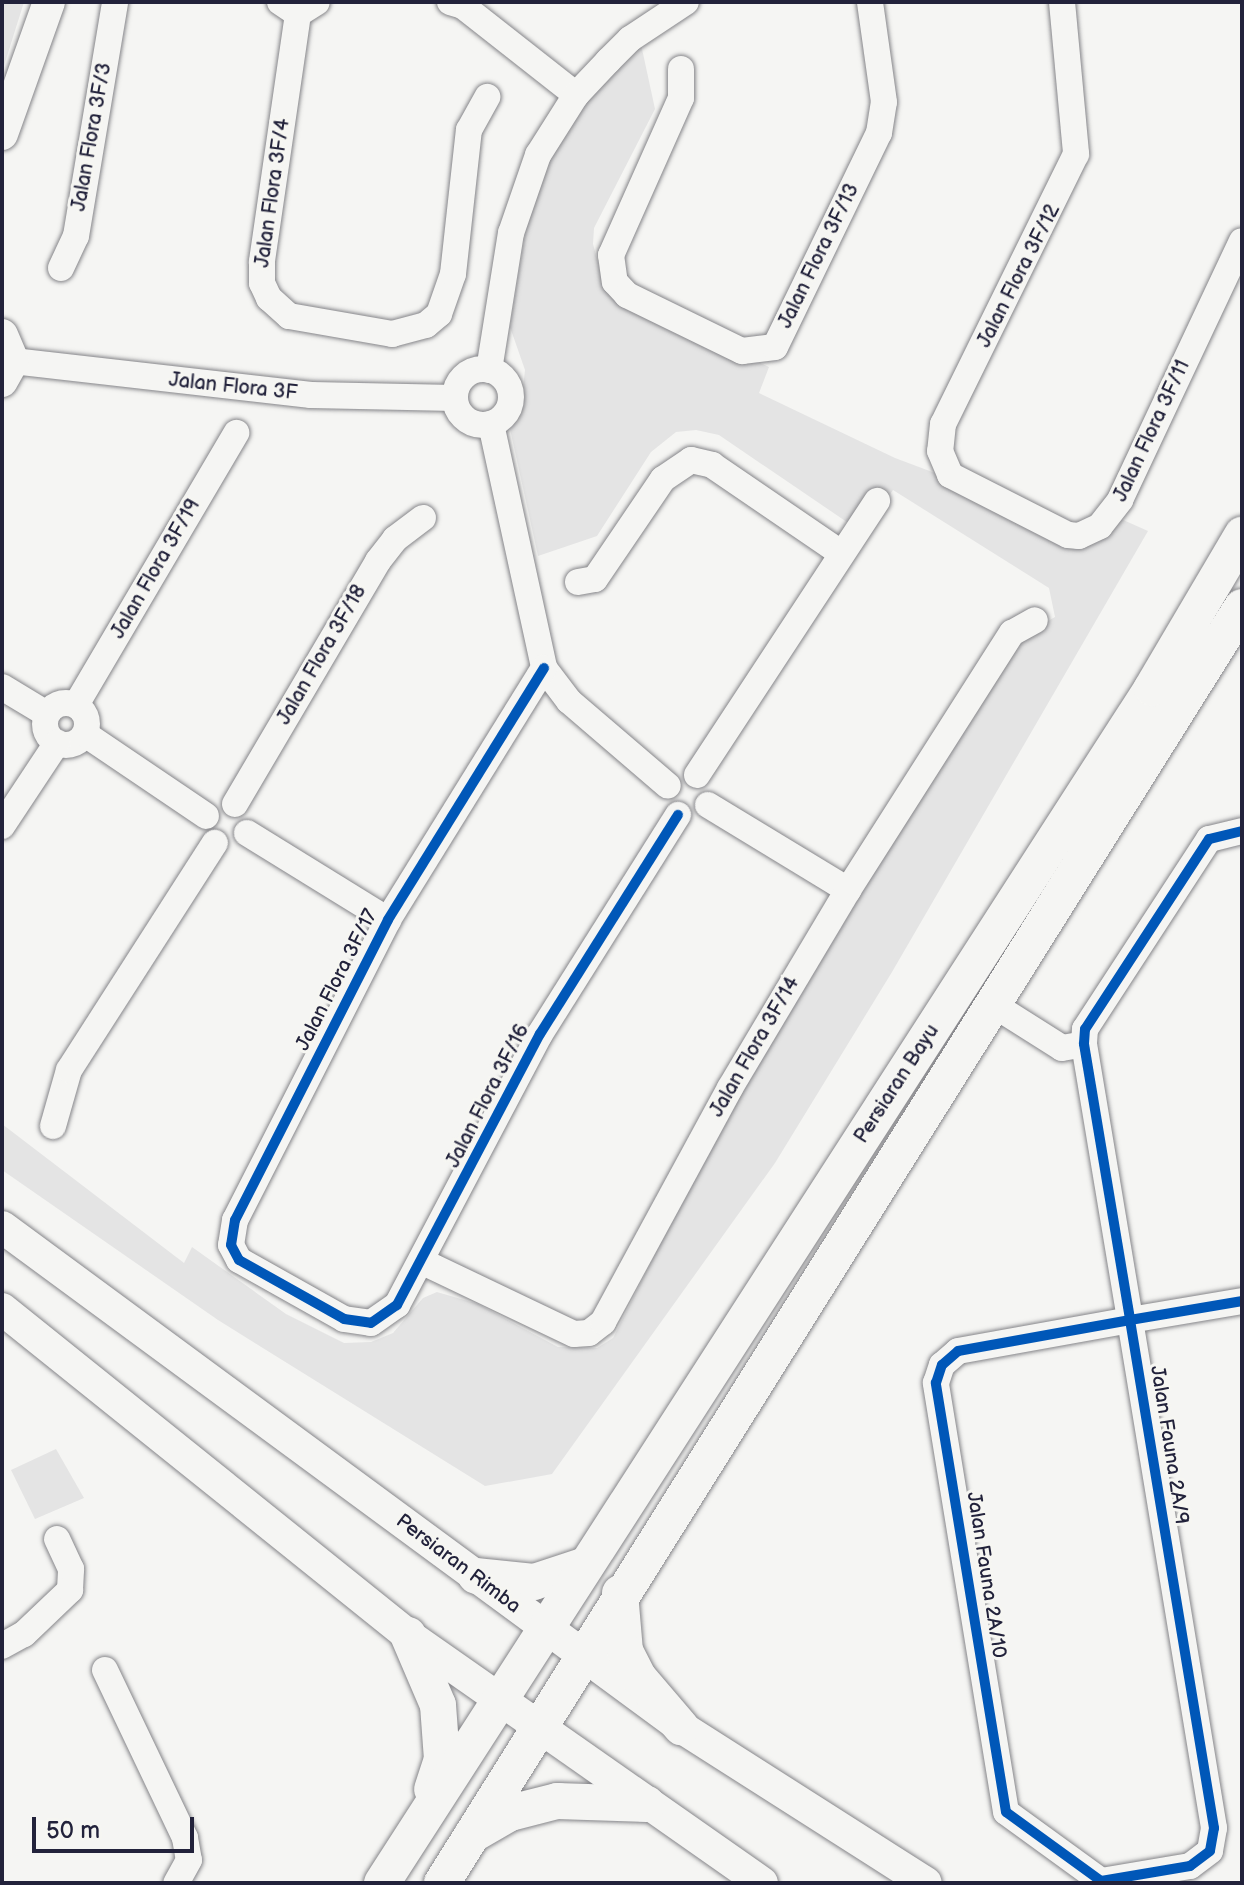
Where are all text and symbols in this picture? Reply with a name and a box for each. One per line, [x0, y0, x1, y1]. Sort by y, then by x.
street label: Jalan Flora 3F/3 [67, 61, 117, 213]
street label: Jalan Flora 3F/4 [251, 117, 295, 269]
street label: Jalan Flora 3F/13 [774, 180, 864, 332]
street label: Jalan Flora 3F/12 [973, 200, 1065, 352]
street label: Jalan Flora 3F/11 [1109, 356, 1195, 506]
street label: Jalan Flora 3F [168, 368, 298, 406]
street label: Jalan Flora 3F/19 [106, 495, 206, 643]
street label: Jalan Flora 3F/18 [272, 581, 372, 729]
street label: Jalan Flora 3F/17 [291, 905, 383, 1055]
street label: Jalan Flora 3F/14 [705, 973, 805, 1121]
street label: Jalan Flora 3F/16 [441, 1020, 535, 1172]
street label: Persiaran Bayu [850, 1020, 944, 1148]
street label: Jalan Fauna 2A/9 [1145, 1364, 1193, 1526]
street label: Jalan Fauna 2A/10 [961, 1490, 1011, 1660]
street label: Persiaran Rimba [391, 1509, 525, 1619]
scale bar [36, 1801, 198, 1851]
text: 50 m [46, 1816, 100, 1845]

